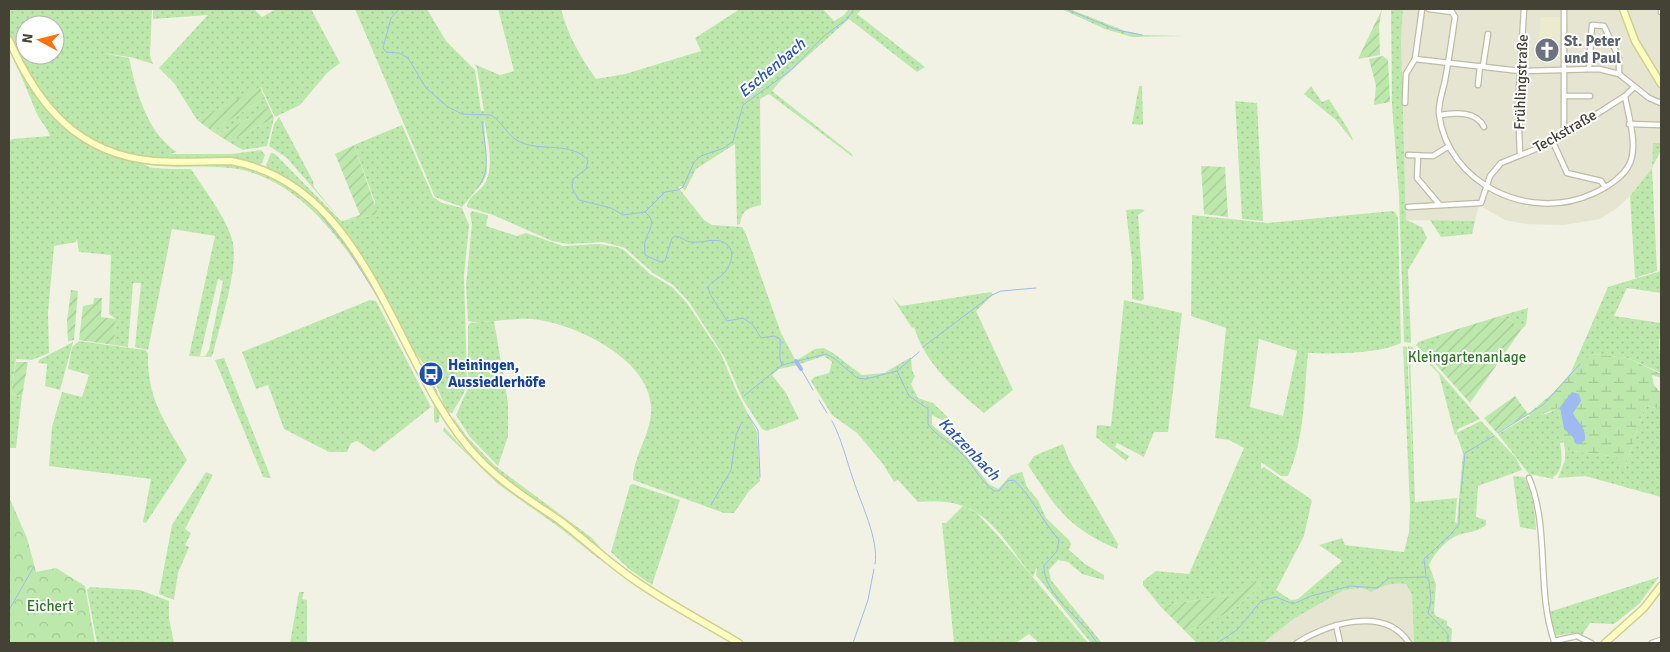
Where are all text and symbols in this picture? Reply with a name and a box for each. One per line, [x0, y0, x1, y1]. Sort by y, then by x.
north arrow [15, 15, 65, 65]
place label: St. Peter und Paul [1564, 32, 1621, 67]
text: N [19, 33, 37, 44]
water label: Eschenbach [734, 33, 811, 102]
street label: Frühlingstraße [1510, 34, 1532, 130]
church icon: St. Peter und Paul [1534, 37, 1560, 63]
street label: Teckstraße [1530, 106, 1600, 156]
park label: Kleingartenanlage [1408, 348, 1526, 366]
place label: Heiningen, Aussiedlerhöfe [448, 356, 546, 391]
bus stop icon: Heiningen, Aussiedlerhöfe [418, 361, 444, 387]
water label: Katzenbach [934, 413, 1005, 486]
park label: Eichert [27, 597, 73, 615]

